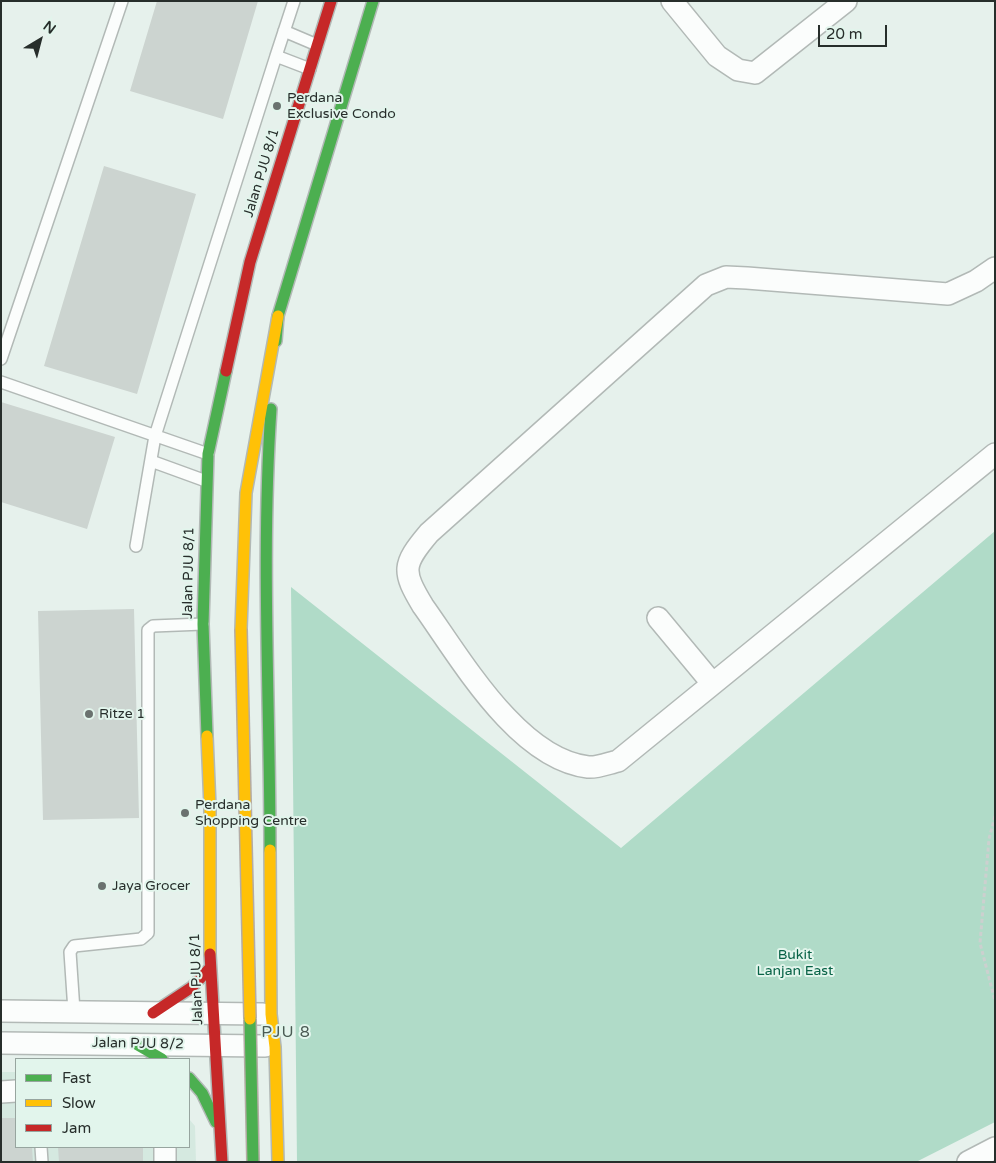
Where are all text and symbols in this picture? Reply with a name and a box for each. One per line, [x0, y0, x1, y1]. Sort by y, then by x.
north arrow [15, 15, 65, 65]
scale bar [821, 15, 890, 47]
text: N [40, 17, 59, 38]
text: 20 m [826, 25, 863, 43]
place label: Perdana Exclusive Condo [287, 90, 396, 122]
marker: Perdana Exclusive Condo [271, 100, 283, 112]
street label: Jalan PJU 8/1 [241, 127, 283, 219]
street label: Jalan PJU 8/1 [180, 527, 198, 619]
place label: Ritze 1 [99, 706, 145, 722]
marker: Ritze 1 [83, 708, 95, 720]
place label: Perdana Shopping Centre [195, 797, 307, 830]
marker: Perdana Shopping Centre [179, 807, 191, 819]
place label: Jaya Grocer [112, 878, 190, 894]
marker: Jaya Grocer [96, 880, 108, 892]
street label: Jalan PJU 8/1 [187, 933, 207, 1025]
park label: Bukit Lanjan East [757, 947, 833, 980]
district label: PJU 8 [261, 1023, 311, 1043]
street label: Jalan PJU 8/2 [92, 1035, 184, 1053]
legend [15, 1058, 190, 1148]
text: Fast [62, 1069, 91, 1087]
text: Slow [62, 1094, 96, 1112]
text: Jam [62, 1119, 91, 1137]

